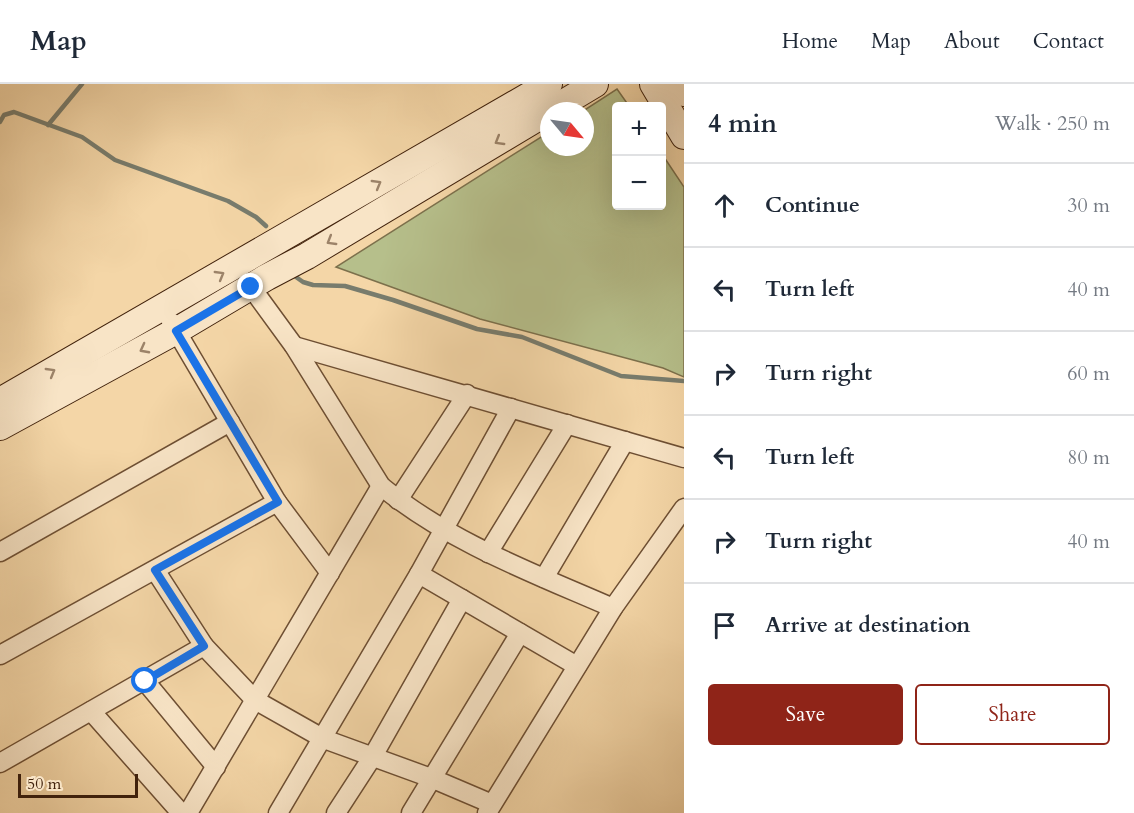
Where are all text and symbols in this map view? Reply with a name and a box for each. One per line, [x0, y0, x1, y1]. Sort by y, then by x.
text: Map [30, 22, 87, 60]
text: Home [782, 27, 838, 56]
text: Map [871, 27, 911, 56]
text: About [944, 27, 1000, 56]
text: Contact [1033, 27, 1104, 56]
north arrow [540, 102, 594, 156]
map controls [612, 102, 666, 210]
button: + [612, 102, 666, 156]
text: 4 min [708, 106, 777, 141]
text: Walk · 250 m [995, 110, 1110, 137]
one-way arrow [495, 134, 505, 146]
button: − [612, 156, 666, 210]
one-way arrow [371, 180, 381, 191]
icon: ahead [708, 189, 741, 222]
text: Continue [765, 190, 860, 220]
text: 30 m [1067, 192, 1110, 219]
one-way arrow [327, 234, 337, 246]
one-way arrow [214, 271, 224, 282]
route end [237, 273, 263, 299]
icon: left [708, 273, 741, 306]
text: Turn left [765, 274, 854, 304]
text: 40 m [1067, 276, 1110, 303]
one-way arrow [140, 342, 150, 353]
icon: right [708, 357, 741, 390]
text: Turn right [765, 358, 872, 388]
text: 60 m [1067, 360, 1110, 387]
one-way arrow [45, 368, 55, 379]
icon: left [708, 441, 741, 474]
text: Turn left [765, 442, 854, 472]
text: 80 m [1067, 444, 1110, 471]
icon: right [708, 525, 741, 558]
text: Turn right [765, 526, 872, 556]
text: 40 m [1067, 528, 1110, 555]
icon: arrive [708, 609, 741, 642]
text: Arrive at destination [765, 610, 970, 640]
route start [131, 667, 157, 693]
button: Save [708, 684, 903, 745]
button: Share [915, 684, 1110, 745]
scale bar [18, 771, 138, 798]
text: 50 m [27, 773, 61, 795]

